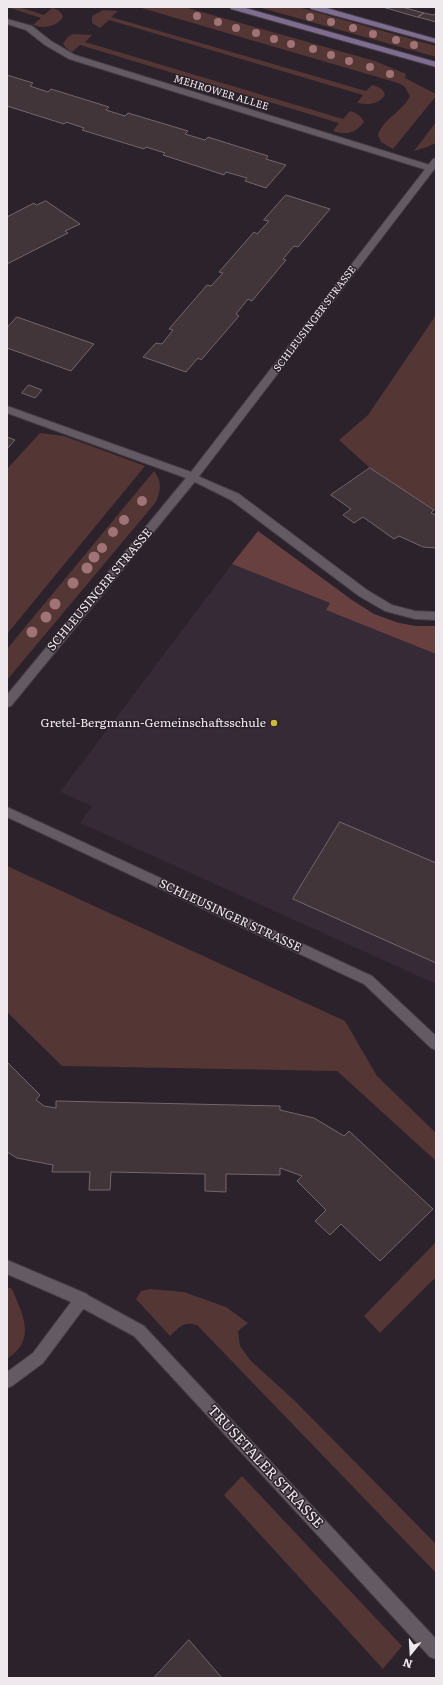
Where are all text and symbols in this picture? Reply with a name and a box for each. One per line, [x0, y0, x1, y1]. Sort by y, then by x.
street label: MEHROWER ALLEE [172, 73, 270, 113]
street label: SCHLEUSINGER STRASSE [271, 264, 359, 374]
street label: SCHLEUSINGER STRASSE [45, 526, 155, 654]
place label: Gretel-Bergmann-Gemeinschaftsschule [40, 716, 266, 730]
marker: Gretel-Bergmann-Gemeinschaftsschule [269, 718, 279, 728]
street label: SCHLEUSINGER STRASSE [157, 877, 303, 955]
street label: TRUSETALER STRASSE [204, 1402, 326, 1532]
north arrow [391, 1633, 431, 1673]
text: N [400, 1655, 414, 1673]

